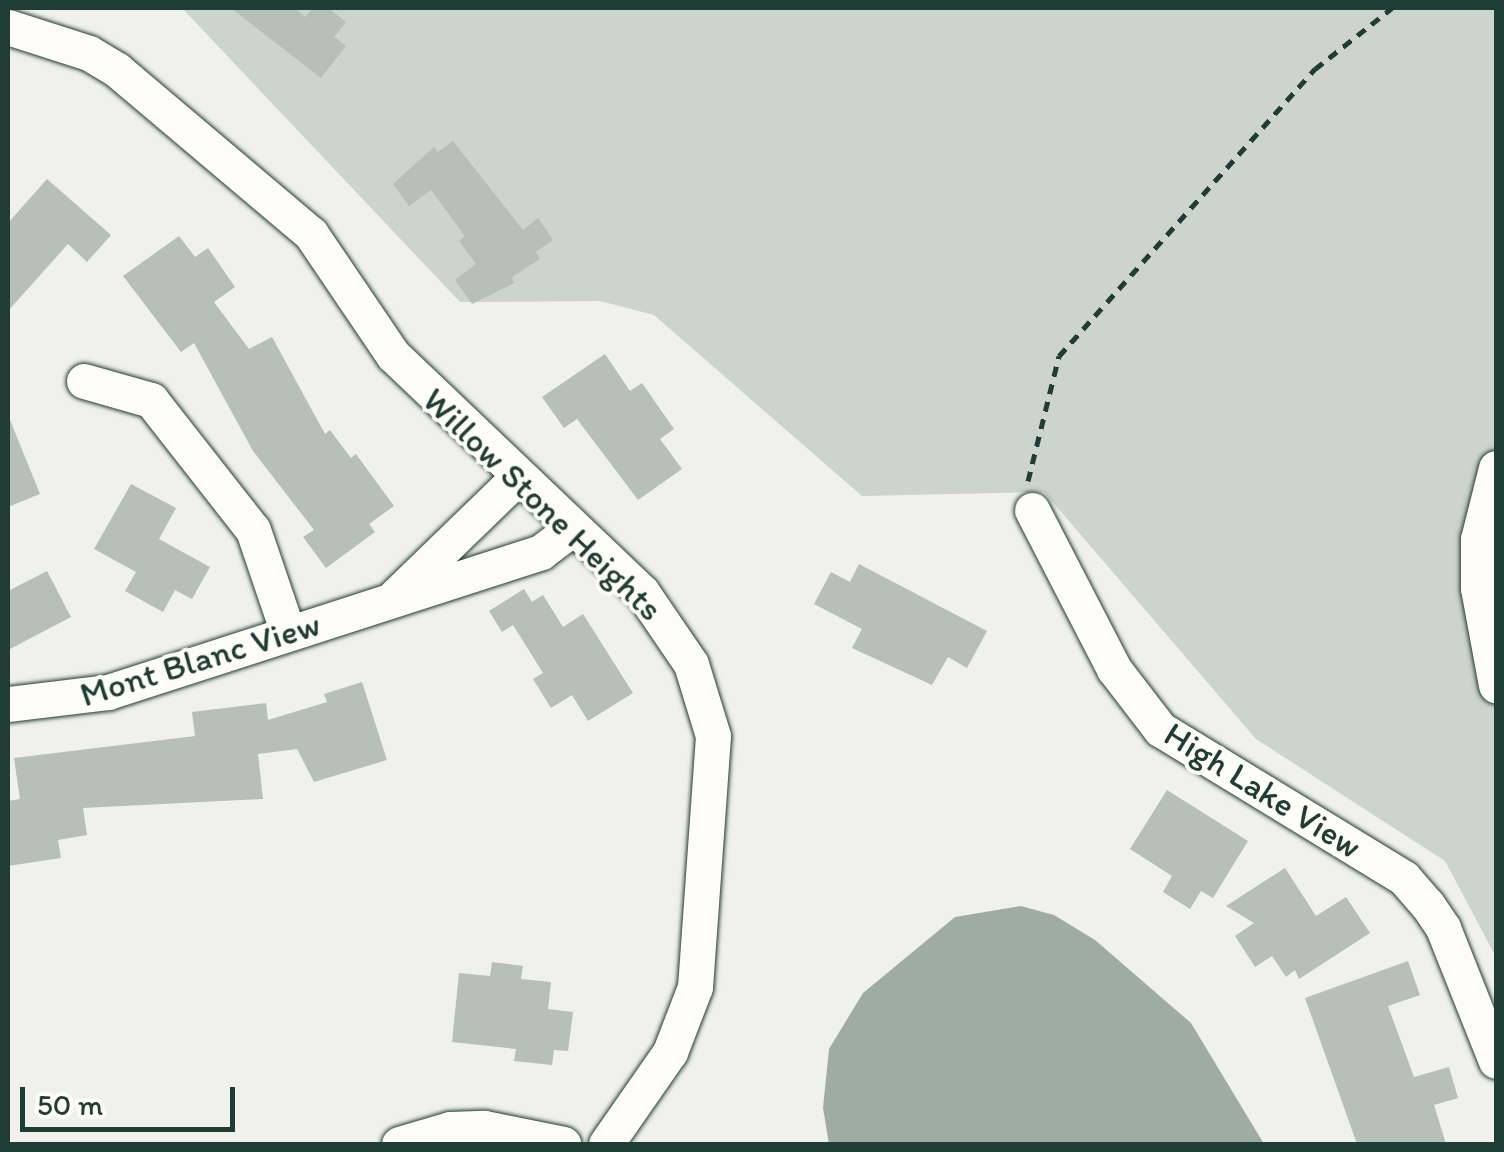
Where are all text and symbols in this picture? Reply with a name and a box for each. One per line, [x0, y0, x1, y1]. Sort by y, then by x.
street label: Willow Stone Heights [415, 379, 671, 629]
street label: Mont Blanc View [74, 602, 326, 716]
street label: High Lake View [1156, 712, 1370, 868]
scale bar [25, 1067, 240, 1129]
text: 50 m [37, 1086, 103, 1123]

